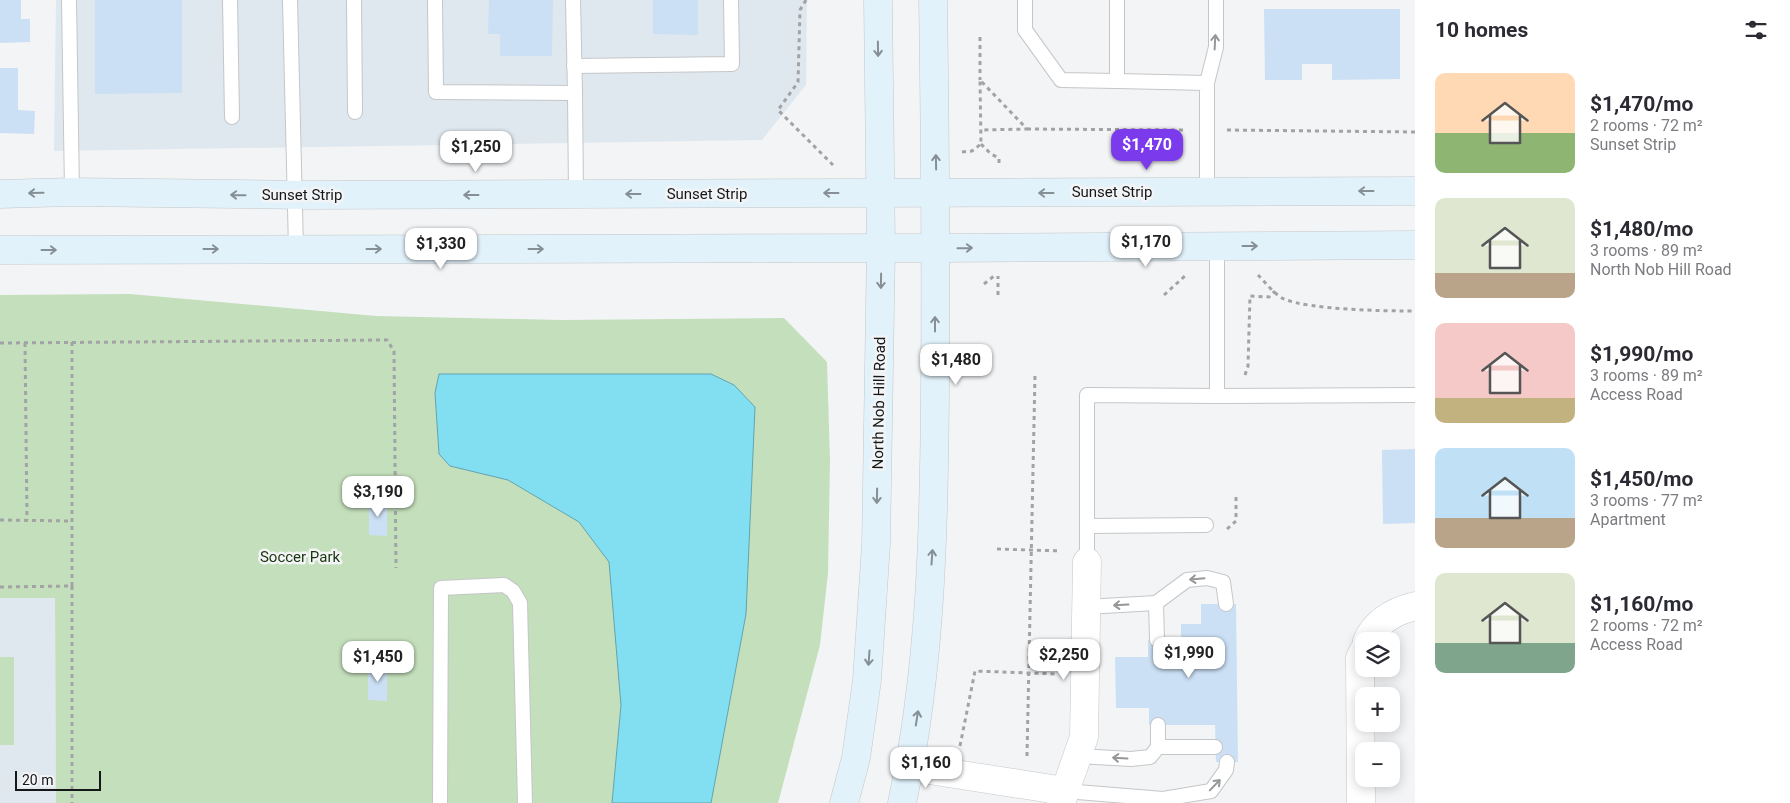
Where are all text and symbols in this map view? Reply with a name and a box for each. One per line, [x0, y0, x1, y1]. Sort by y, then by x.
icon: filters [1742, 16, 1770, 44]
text: 10 homes [1435, 18, 1528, 42]
one-way arrow [1211, 34, 1220, 50]
one-way arrow [873, 40, 883, 56]
text: $1,470/mo [1590, 92, 1693, 116]
icon: home [1475, 93, 1535, 153]
text: 2 rooms · 72 m² [1590, 116, 1703, 135]
pin: $1,470 [1106, 128, 1188, 171]
pin: $1,250 [435, 130, 517, 173]
text: $1,470 [1122, 135, 1172, 154]
text: Sunset Strip [1590, 135, 1676, 154]
text: $1,250 [451, 137, 501, 156]
one-way arrow [931, 154, 940, 170]
street label: Sunset Strip [1072, 183, 1152, 201]
street label: Sunset Strip [667, 185, 747, 203]
street label: Sunset Strip [262, 186, 342, 204]
one-way arrow [1359, 186, 1375, 196]
one-way arrow [28, 188, 44, 198]
one-way arrow [823, 188, 840, 198]
one-way arrow [1039, 188, 1055, 198]
one-way arrow [626, 189, 642, 199]
one-way arrow [231, 190, 247, 199]
one-way arrow [463, 190, 480, 200]
text: $1,480/mo [1590, 217, 1693, 241]
icon: home [1475, 218, 1535, 278]
pin: $1,170 [1105, 226, 1187, 268]
pin: $1,330 [400, 228, 482, 270]
text: $1,170 [1121, 232, 1171, 251]
text: $1,330 [416, 234, 466, 253]
one-way arrow [1242, 241, 1258, 251]
text: 3 rooms · 89 m² [1590, 241, 1703, 260]
one-way arrow [956, 243, 973, 253]
one-way arrow [202, 244, 219, 254]
one-way arrow [365, 244, 381, 254]
one-way arrow [528, 244, 544, 254]
one-way arrow [40, 245, 56, 255]
text: North Nob Hill Road [1590, 260, 1732, 279]
one-way arrow [876, 273, 885, 289]
one-way arrow [931, 317, 940, 333]
street label: North Nob Hill Road [869, 336, 889, 470]
text: $1,990/mo [1590, 342, 1693, 366]
icon: home [1475, 343, 1535, 403]
pin: $1,480 [915, 344, 997, 386]
text: $1,480 [931, 350, 981, 369]
text: 3 rooms · 89 m² [1590, 366, 1703, 385]
text: Access Road [1590, 385, 1683, 404]
text: $1,450/mo [1590, 467, 1693, 491]
icon: home [1475, 468, 1535, 528]
pin: $3,190 [337, 476, 419, 518]
text: $3,190 [353, 482, 403, 501]
one-way arrow [872, 488, 882, 504]
text: 3 rooms · 77 m² [1590, 491, 1703, 510]
text: Apartment [1590, 510, 1666, 529]
park label: Soccer Park [260, 548, 340, 566]
one-way arrow [928, 549, 937, 565]
one-way arrow [1190, 574, 1206, 584]
text: $1,160/mo [1590, 592, 1693, 616]
icon: home [1475, 593, 1535, 653]
one-way arrow [1113, 600, 1130, 610]
text: 2 rooms · 72 m² [1590, 616, 1703, 635]
map controls [1355, 632, 1400, 787]
button: layers [1355, 632, 1400, 677]
text: Access Road [1590, 635, 1683, 654]
pin: $1,990 [1148, 636, 1230, 679]
pin: $2,250 [1023, 638, 1105, 681]
pin: $1,450 [337, 640, 419, 683]
text: $1,990 [1164, 643, 1214, 662]
text: $2,250 [1039, 645, 1089, 664]
text: $1,450 [353, 647, 403, 666]
one-way arrow [864, 650, 873, 666]
button: + [1355, 687, 1400, 732]
one-way arrow [913, 711, 923, 727]
button: − [1355, 742, 1400, 787]
pin: $1,160 [885, 746, 967, 789]
text: $1,160 [901, 753, 951, 772]
one-way arrow [1112, 753, 1128, 763]
scale bar [15, 768, 101, 791]
text: 20 m [22, 772, 54, 788]
one-way arrow [1209, 779, 1221, 792]

